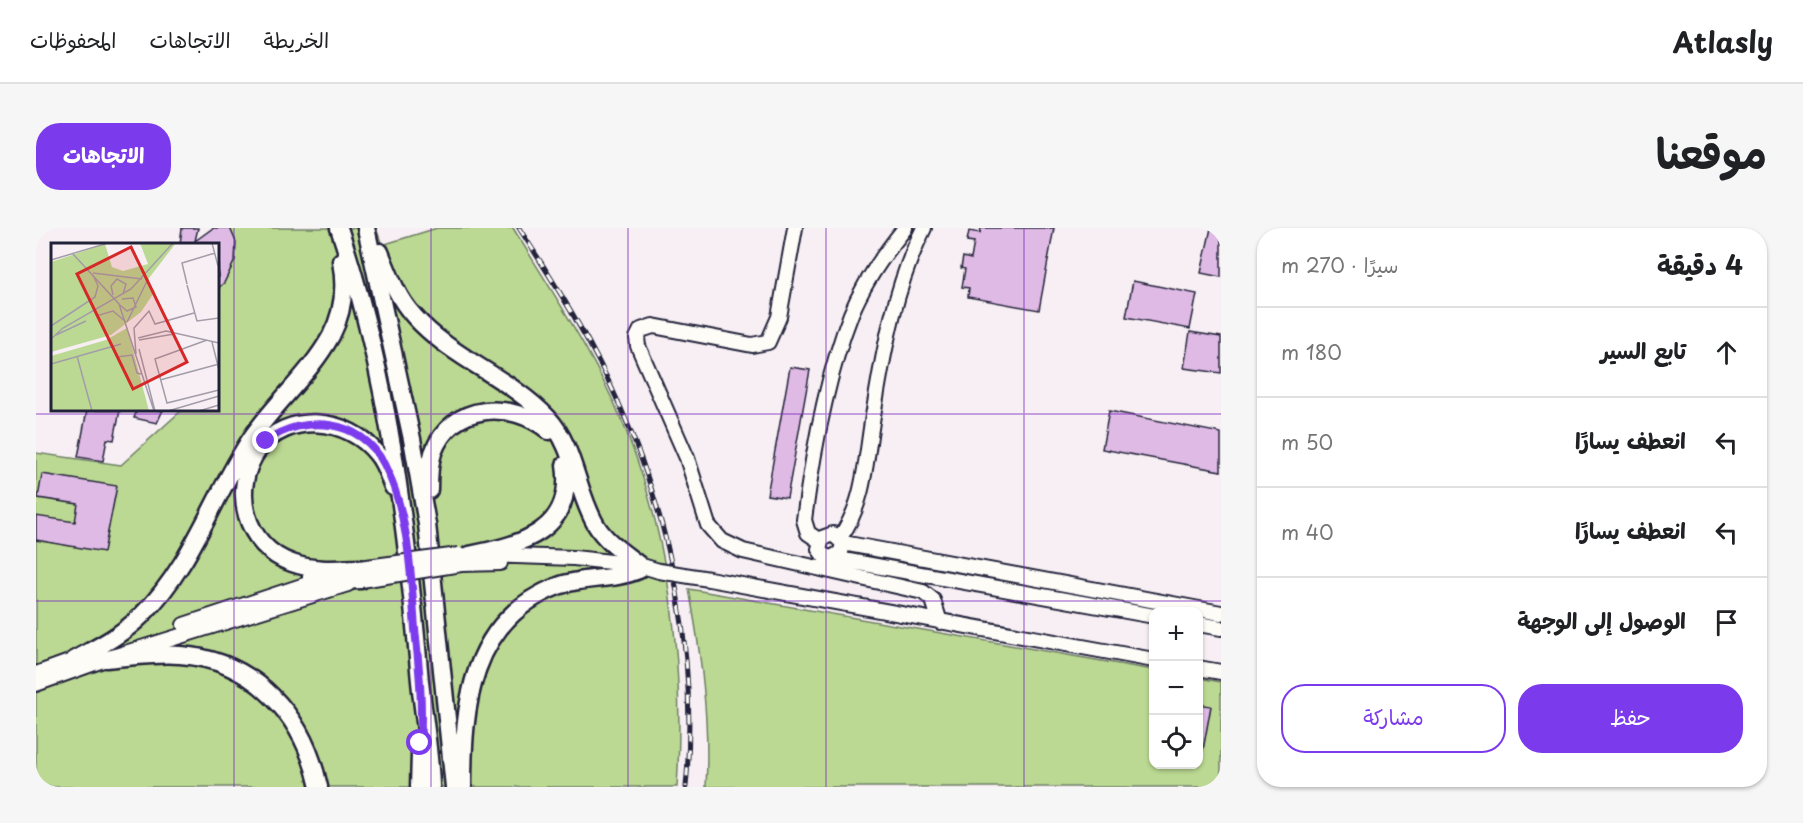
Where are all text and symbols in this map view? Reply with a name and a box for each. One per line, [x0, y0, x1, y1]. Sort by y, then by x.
text: Atlasly [1673, 20, 1773, 63]
text: المحفوظات [30, 23, 116, 55]
text: الاتجاهات [149, 23, 231, 55]
text: الخريطة [264, 23, 329, 55]
text: موقعنا [1656, 120, 1767, 183]
button: الاتجاهات [36, 123, 171, 190]
inset map [51, 243, 219, 411]
text: 4 دقيقة [1657, 245, 1743, 284]
text: سيرًا · 270 m [1281, 250, 1398, 280]
text: تابع السير [1601, 333, 1686, 366]
icon: ahead [1710, 336, 1743, 369]
text: 180 m [1281, 337, 1342, 367]
text: انعطف يسارًا [1575, 423, 1686, 456]
icon: left [1710, 426, 1743, 459]
route end [252, 427, 278, 453]
text: 50 m [1281, 427, 1333, 457]
text: انعطف يسارًا [1575, 513, 1686, 546]
icon: left [1710, 516, 1743, 549]
text: 40 m [1281, 517, 1334, 547]
text: الوصول إلى الوجهة [1517, 603, 1686, 636]
icon: arrive [1710, 606, 1743, 639]
map controls [1149, 607, 1203, 769]
button: + [1149, 607, 1203, 661]
button: − [1149, 661, 1203, 715]
button: مشاركة [1281, 684, 1506, 753]
button: حفظ [1518, 684, 1743, 753]
button: locate [1149, 715, 1203, 769]
route start [406, 729, 432, 755]

